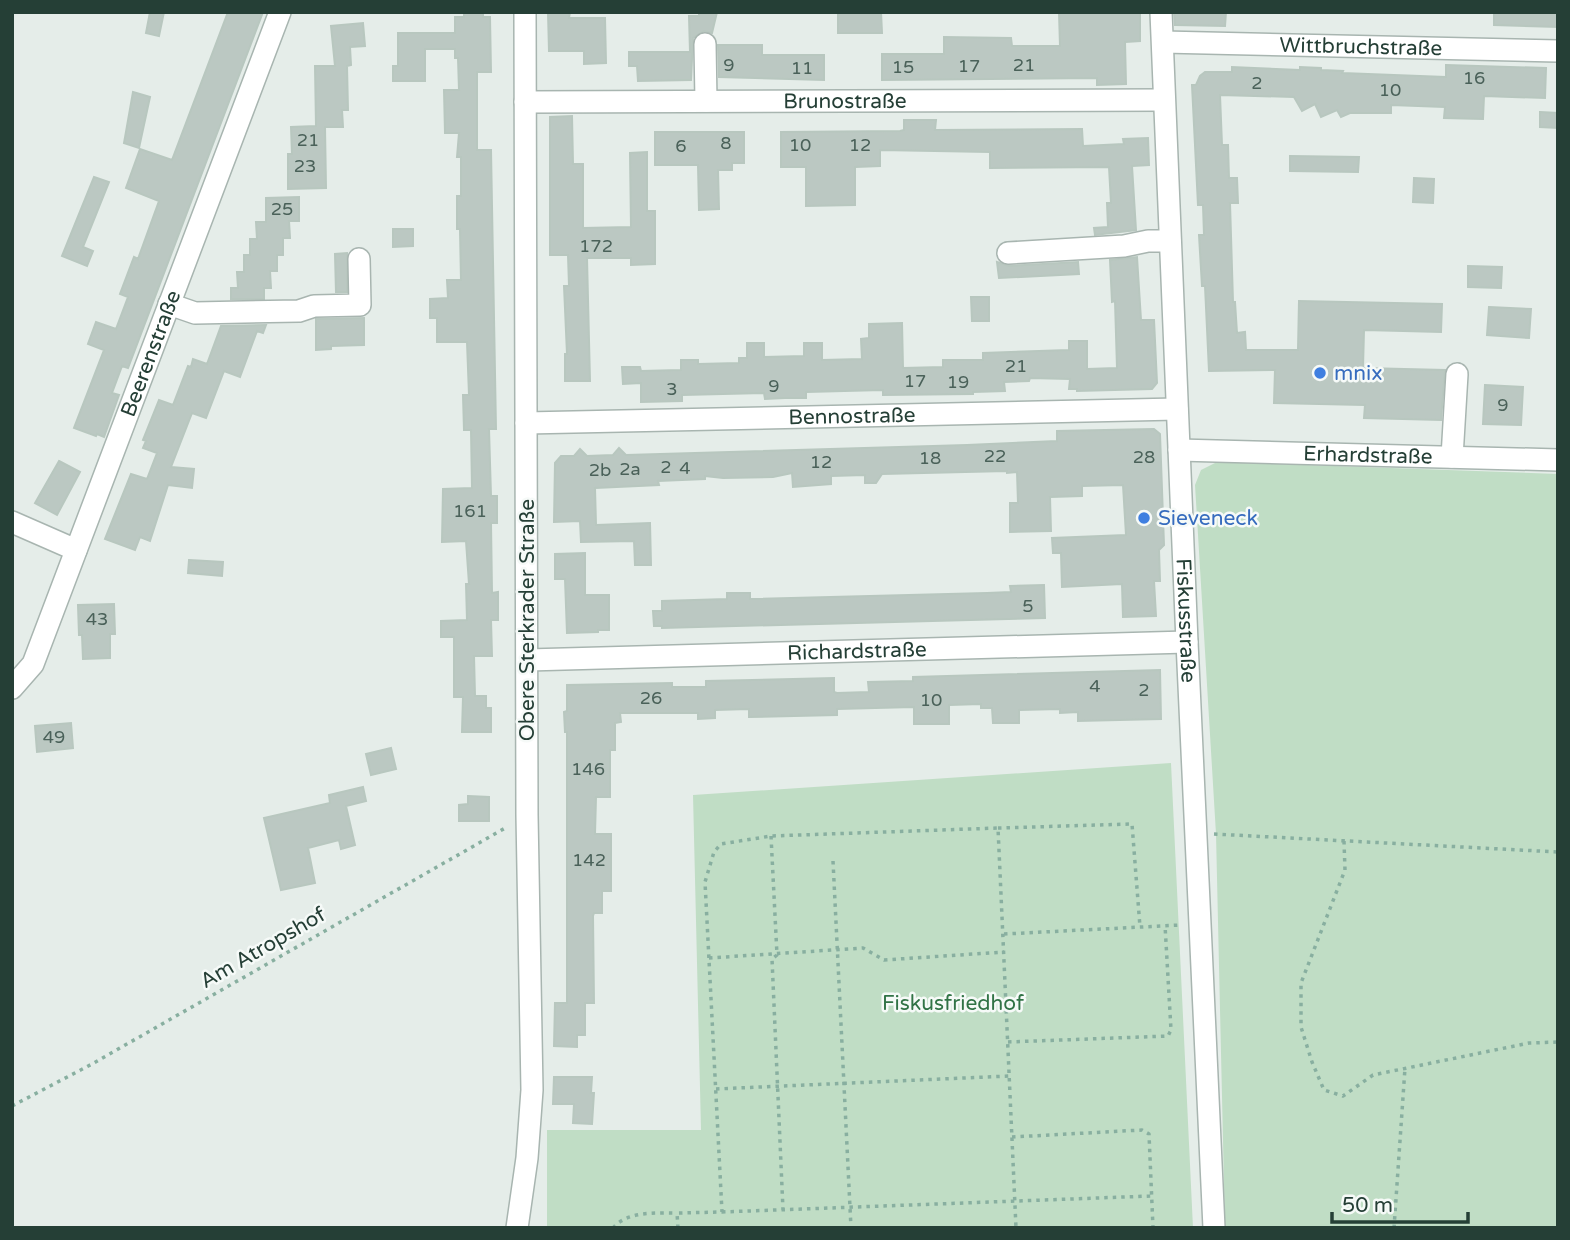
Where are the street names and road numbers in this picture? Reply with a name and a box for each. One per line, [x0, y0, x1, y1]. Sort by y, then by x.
street label: Wittbruchstraße [1279, 32, 1443, 61]
street label: Brunostraße [783, 88, 907, 114]
street label: Beerenstraße [115, 287, 186, 420]
street label: Bennostraße [788, 402, 916, 430]
street label: Erhardstraße [1303, 441, 1433, 469]
street label: Obere Sterkrader Straße [515, 499, 540, 741]
street label: Fiskusstraße [1171, 558, 1201, 683]
street label: Richardstraße [787, 637, 927, 665]
street label: Am Atropshof [196, 902, 330, 994]

